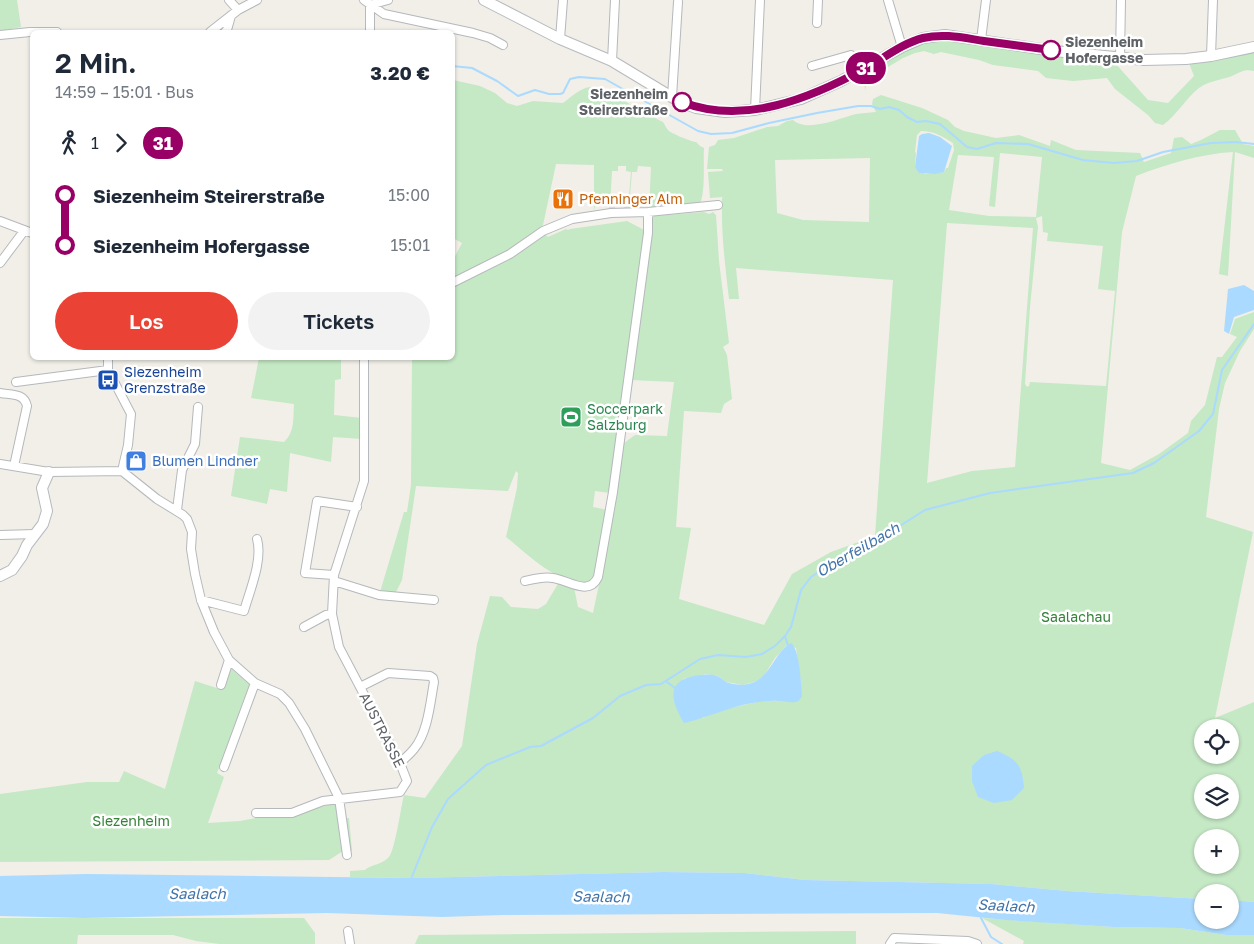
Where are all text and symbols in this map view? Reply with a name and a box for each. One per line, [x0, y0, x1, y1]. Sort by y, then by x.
place label: Siezenheim Hofergasse [1065, 33, 1143, 66]
marker: Siezenheim Hofergasse [1041, 40, 1061, 60]
text: 2 Min. [55, 46, 137, 79]
line badge: 31 [844, 52, 888, 84]
text: 31 [856, 57, 876, 79]
text: 3.20 € [370, 61, 430, 84]
text: 14:59 – 15:01 · Bus [55, 82, 194, 102]
place label: Siezenheim Steirerstraße [579, 85, 668, 118]
marker: Siezenheim Steirerstraße [672, 92, 692, 112]
icon: walk [55, 129, 83, 157]
icon: forward [107, 129, 135, 157]
text: 31 [153, 132, 173, 154]
text: 1 [91, 133, 99, 153]
text: Siezenheim Steirerstraße [93, 184, 325, 207]
text: 15:00 [388, 185, 430, 205]
restaurant icon: Pfenninger Alm [551, 187, 575, 211]
place label: Pfenninger Alm [579, 190, 683, 207]
text: Siezenheim Hofergasse [93, 234, 310, 257]
text: 15:01 [390, 235, 430, 255]
button: Los [55, 292, 238, 350]
button: Tickets [248, 292, 430, 350]
place label: Siezenheim Grenzstraße [124, 363, 206, 396]
bus stop icon: Siezenheim Grenzstraße [96, 368, 120, 392]
place label: Soccerpark Salzburg [587, 400, 663, 433]
sports icon: Soccerpark Salzburg [559, 405, 583, 429]
shop icon: Blumen Lindner [124, 449, 148, 473]
place label: Blumen Lindner [152, 452, 259, 469]
water label: Oberfeilbach [813, 518, 903, 580]
park label: Saalachau [1041, 608, 1111, 625]
street label: AUSTRASSE [356, 689, 409, 770]
map controls [1194, 719, 1239, 929]
button: locate [1194, 719, 1239, 764]
button: layers [1194, 774, 1239, 819]
park label: Siezenheim [92, 812, 170, 829]
button: + [1194, 829, 1239, 874]
water label: Saalach [168, 884, 226, 902]
button: − [1194, 884, 1239, 929]
water label: Saalach [572, 887, 631, 906]
water label: Saalach [977, 895, 1036, 916]

